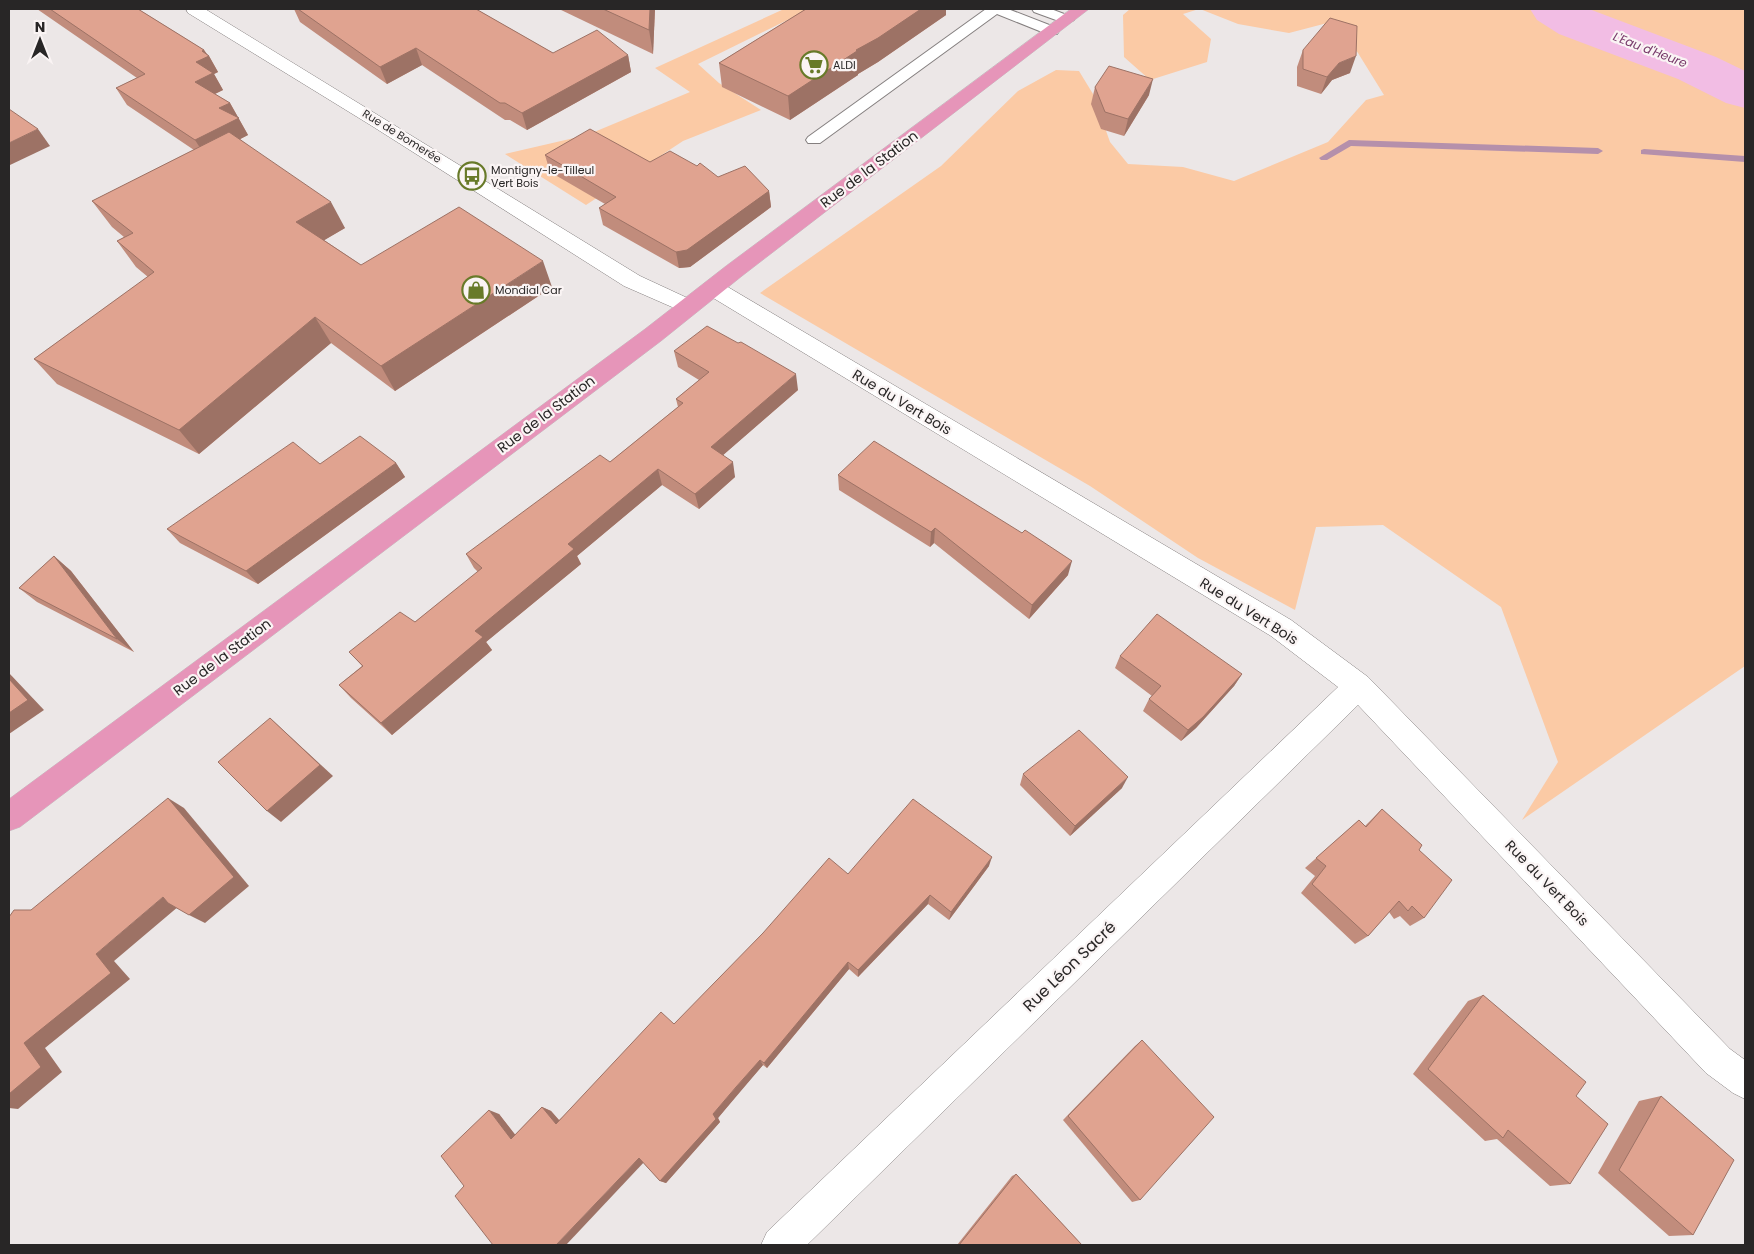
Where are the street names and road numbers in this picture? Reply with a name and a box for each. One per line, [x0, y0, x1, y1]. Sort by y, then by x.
street label: Rue de Bomerée [359, 105, 445, 167]
street label: Rue de la Station [816, 126, 922, 212]
street label: Rue du Vert Bois [849, 364, 955, 440]
street label: Rue de la Station [493, 371, 599, 457]
street label: Rue du Vert Bois [1196, 573, 1302, 649]
street label: Rue de la Station [169, 614, 275, 700]
street label: Rue du Vert Bois [1501, 836, 1593, 930]
street label: Rue Léon Sacré [1018, 916, 1121, 1017]

